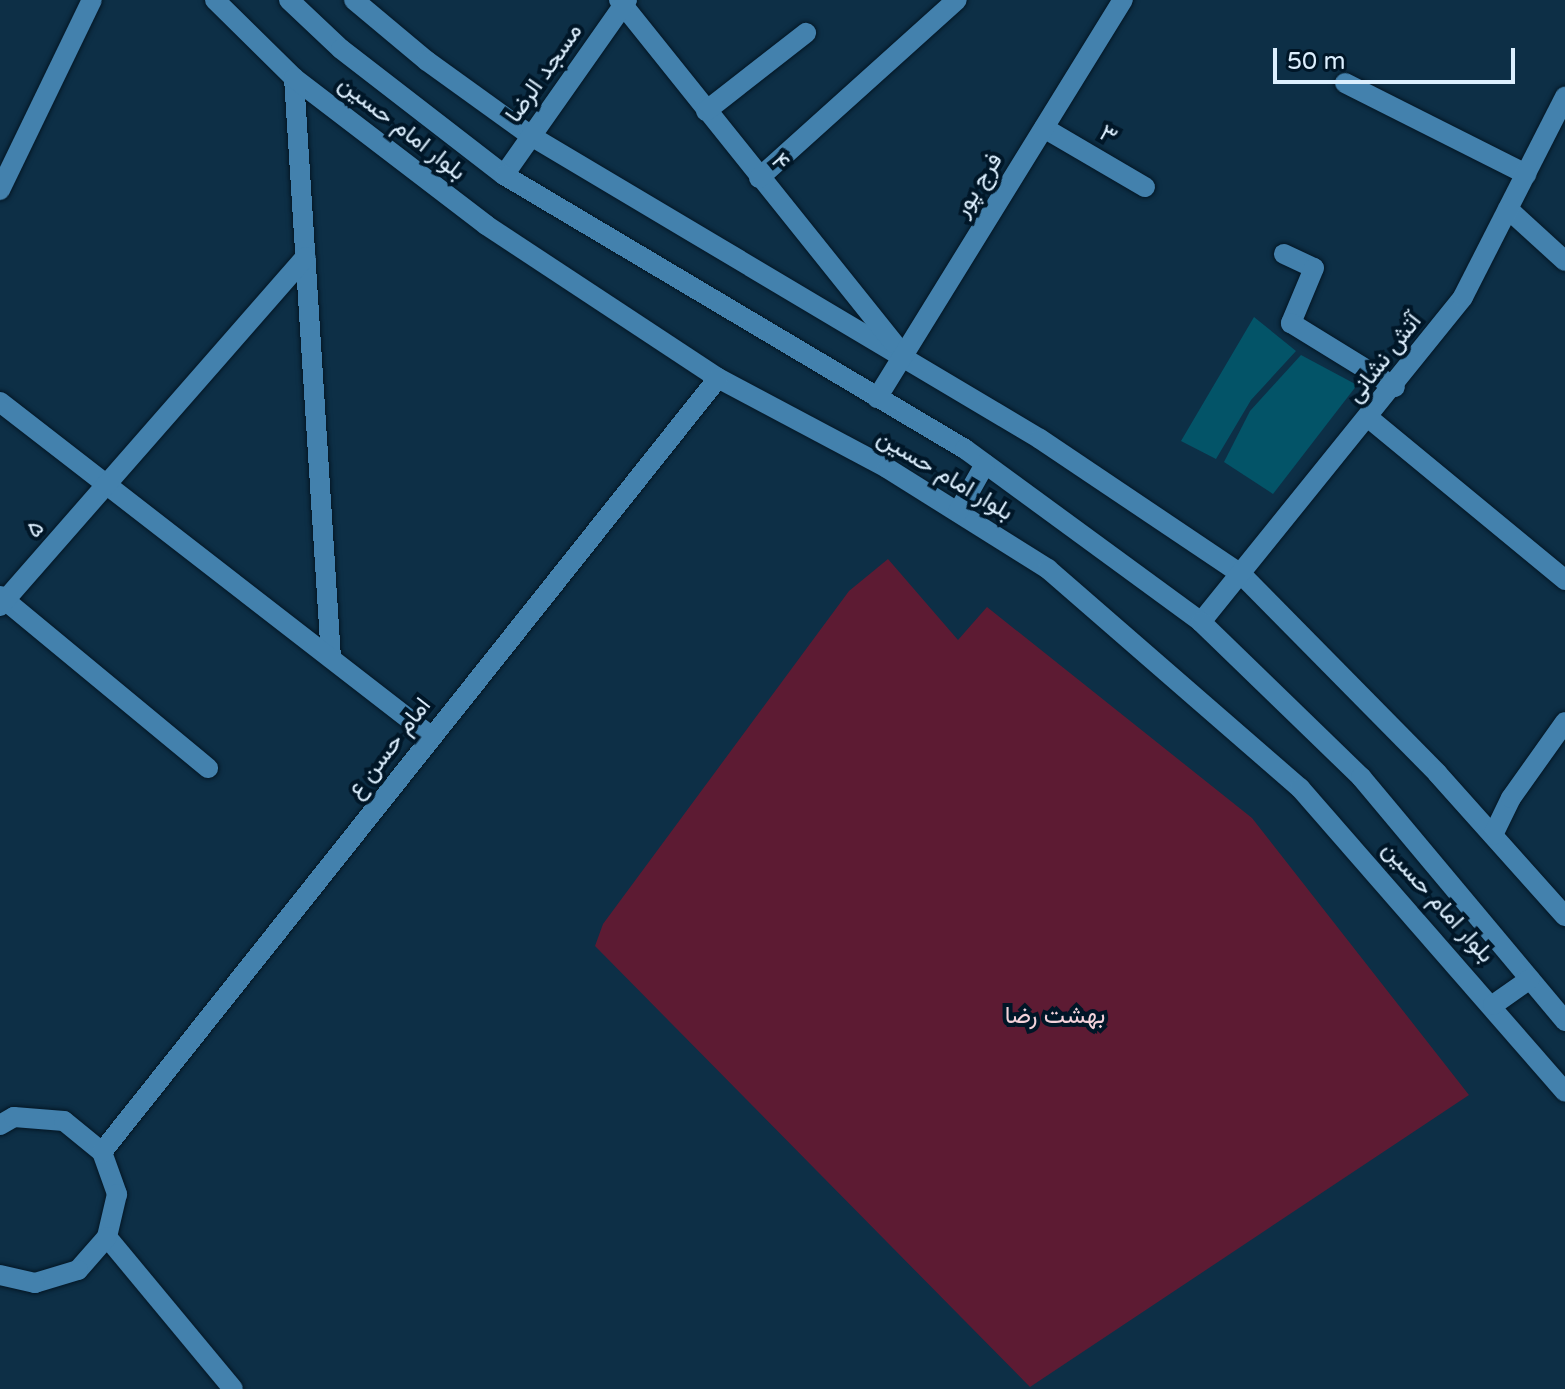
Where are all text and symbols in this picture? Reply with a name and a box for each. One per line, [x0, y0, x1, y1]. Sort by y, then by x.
street label: مسجد الرضا [499, 18, 589, 128]
scale bar [1277, 32, 1519, 82]
text: 50 m [1287, 47, 1345, 76]
street label: بلوار امام حسین [333, 69, 471, 187]
street label: ۳ [1094, 119, 1122, 151]
street label: ۴ [764, 148, 796, 176]
street label: فرج پور [947, 148, 1009, 222]
street label: آتش نشانی [1340, 308, 1428, 408]
street label: بلوار امام حسین [872, 423, 1018, 527]
street label: ۵ [20, 514, 50, 544]
street label: امام حسن ع [341, 692, 437, 804]
street label: بلوار امام حسین [1376, 835, 1500, 969]
park label: بهشت رضا [1005, 1002, 1105, 1030]

